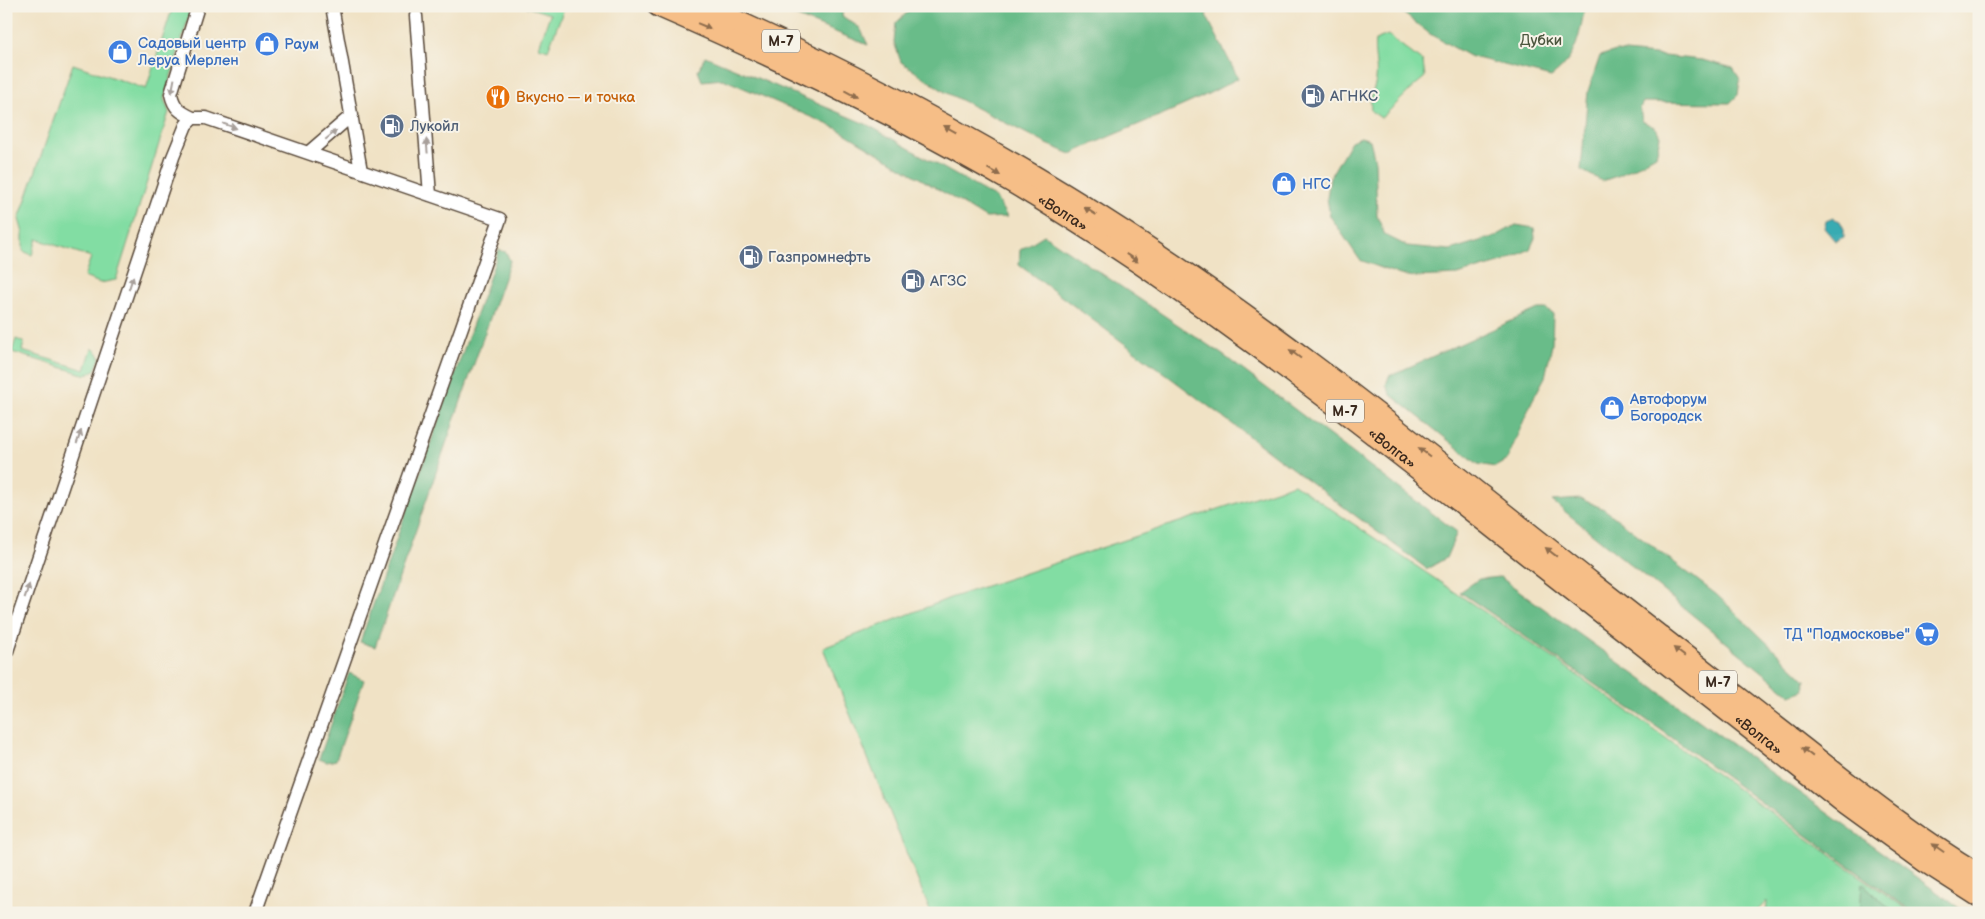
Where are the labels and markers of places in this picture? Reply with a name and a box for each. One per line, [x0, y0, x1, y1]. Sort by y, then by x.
shop icon: Раум [254, 31, 280, 57]
place label: Садовый центр Леруа Мерлен [137, 34, 247, 70]
place label: Раум [284, 35, 319, 54]
shop icon: Садовый центр Леруа Мерлен [107, 39, 133, 65]
fuel station icon: АГНКС [1300, 83, 1326, 109]
restaurant icon: Вкусно — и точка [485, 84, 511, 110]
place label: АГНКС [1329, 87, 1378, 106]
place label: Вкусно — и точка [516, 88, 635, 107]
fuel station icon: Лукойл [379, 113, 405, 139]
place label: Лукойл [409, 117, 459, 136]
shop icon: НГС [1271, 171, 1297, 197]
place label: НГС [1302, 175, 1331, 194]
fuel station icon: Газпромнефть [738, 244, 764, 270]
place label: Газпромнефть [768, 248, 871, 267]
fuel station icon: АГЗС [900, 268, 926, 294]
place label: АГЗС [929, 272, 966, 291]
place label: Автофорум Богородск [1629, 390, 1707, 426]
shop icon: Автофорум Богородск [1599, 395, 1625, 421]
supermarket icon: ТД "Подмосковье" [1914, 621, 1940, 647]
place label: ТД "Подмосковье" [1783, 625, 1910, 644]

